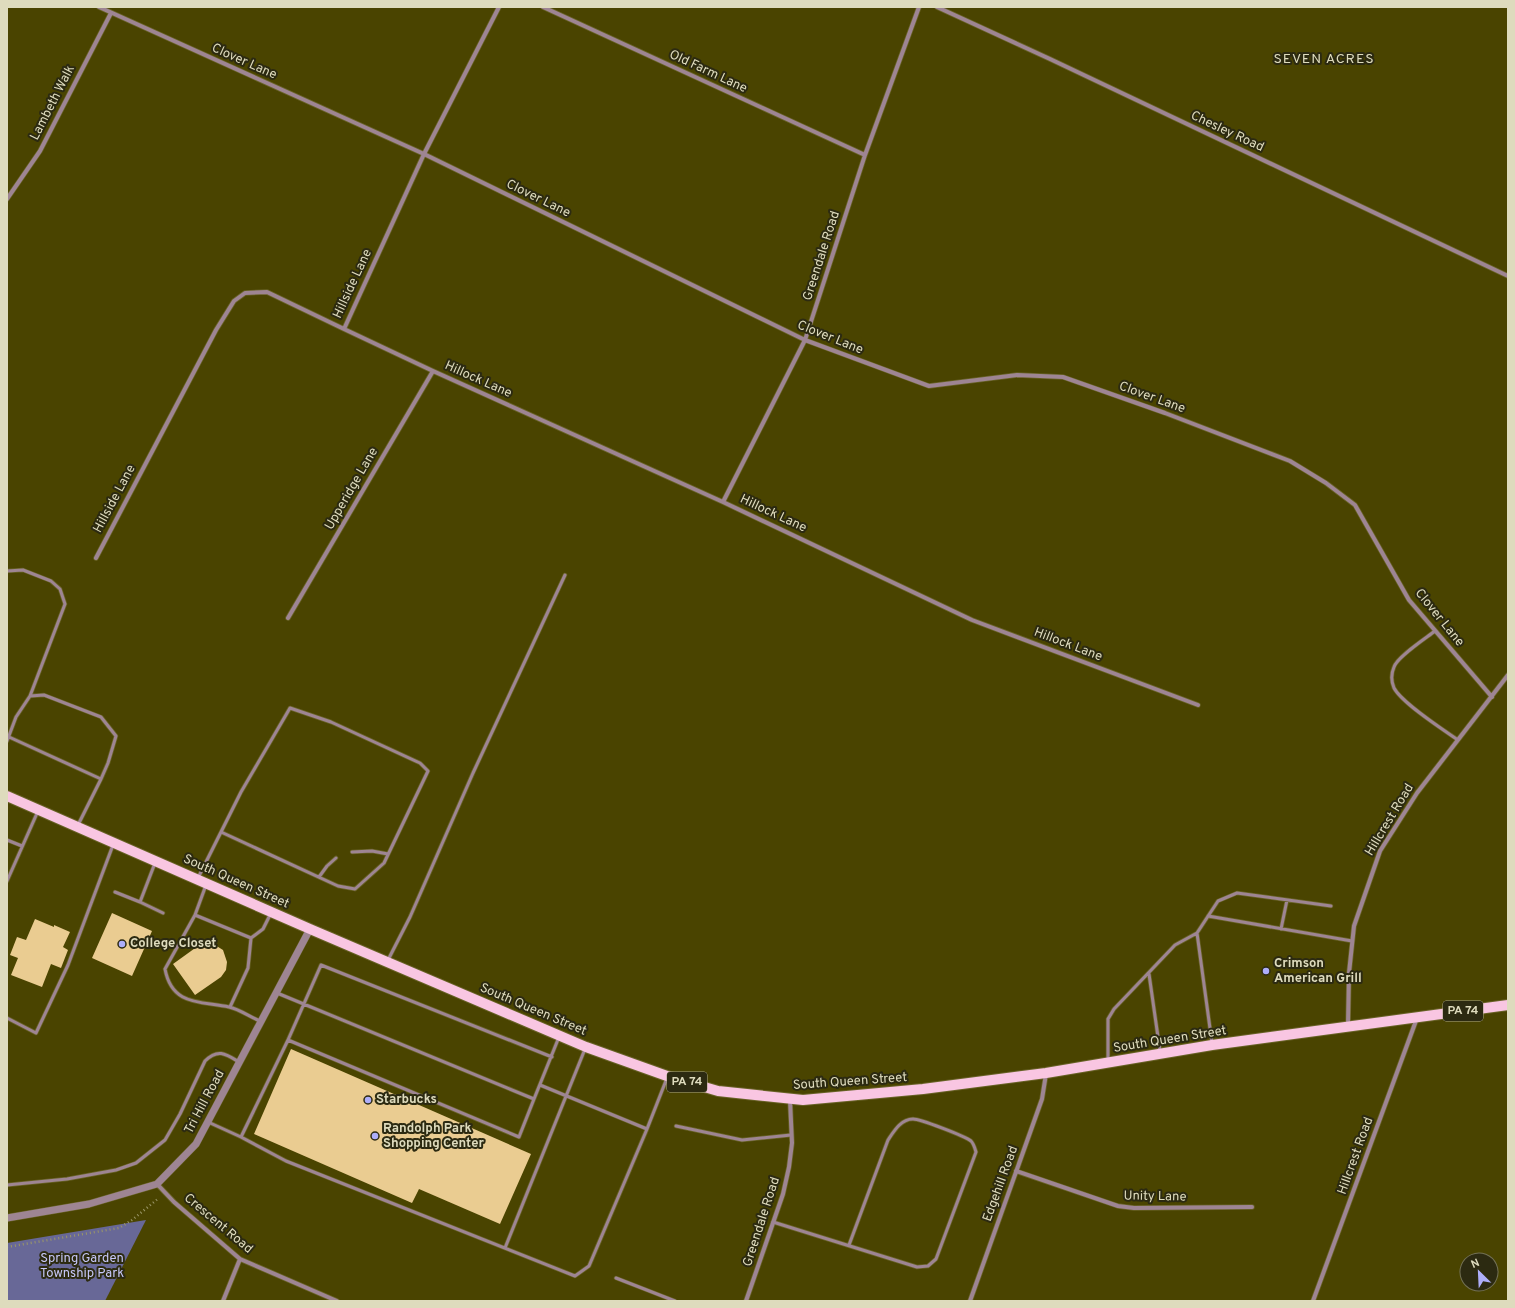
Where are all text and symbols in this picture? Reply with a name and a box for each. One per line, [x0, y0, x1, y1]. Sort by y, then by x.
street label: Clover Lane [209, 41, 279, 83]
street label: Old Farm Lane [666, 47, 750, 97]
district label: SEVEN ACRES [1273, 51, 1375, 68]
street label: Lambeth Walk [27, 63, 79, 143]
street label: Chesley Road [1188, 108, 1266, 156]
street label: Clover Lane [503, 177, 573, 221]
street label: Greendale Road [800, 209, 844, 303]
street label: Hillside Lane [330, 247, 376, 321]
street label: Clover Lane [795, 318, 865, 358]
street label: Hillock Lane [442, 358, 514, 402]
street label: Clover Lane [1117, 379, 1187, 417]
street label: Upperidge Lane [322, 445, 382, 533]
street label: Hillside Lane [90, 462, 140, 536]
street label: Hillock Lane [737, 492, 809, 536]
street label: Clover Lane [1411, 586, 1467, 650]
street label: Hillock Lane [1032, 625, 1104, 665]
street label: Hillcrest Road [1362, 781, 1418, 859]
street label: South Queen Street [180, 851, 292, 913]
place label: College Closet [130, 936, 216, 952]
marker: College Closet [117, 939, 127, 949]
place label: Crimson American Grill [1274, 956, 1362, 987]
marker: Crimson American Grill [1261, 966, 1271, 976]
street label: South Queen Street [477, 980, 589, 1040]
road number: PA 74 [1443, 1001, 1483, 1021]
street label: South Queen Street [1112, 1023, 1228, 1057]
street label: Tri Hill Road [181, 1067, 229, 1137]
street label: South Queen Street [792, 1070, 908, 1094]
road number: PA 74 [667, 1072, 707, 1092]
place label: Starbucks [376, 1092, 437, 1108]
marker: Starbucks [363, 1095, 373, 1105]
street label: Hillcrest Road [1335, 1115, 1377, 1197]
place label: Randolph Park Shopping Center [383, 1121, 484, 1152]
marker: Randolph Park Shopping Center [370, 1131, 380, 1141]
street label: Edgehill Road [980, 1144, 1022, 1224]
street label: Greendale Road [740, 1175, 784, 1269]
street label: Unity Lane [1123, 1188, 1187, 1206]
street label: Crescent Road [180, 1191, 256, 1257]
park label: Spring Garden Township Park [40, 1251, 124, 1282]
north arrow [1459, 1252, 1499, 1292]
text: N [1469, 1256, 1482, 1272]

